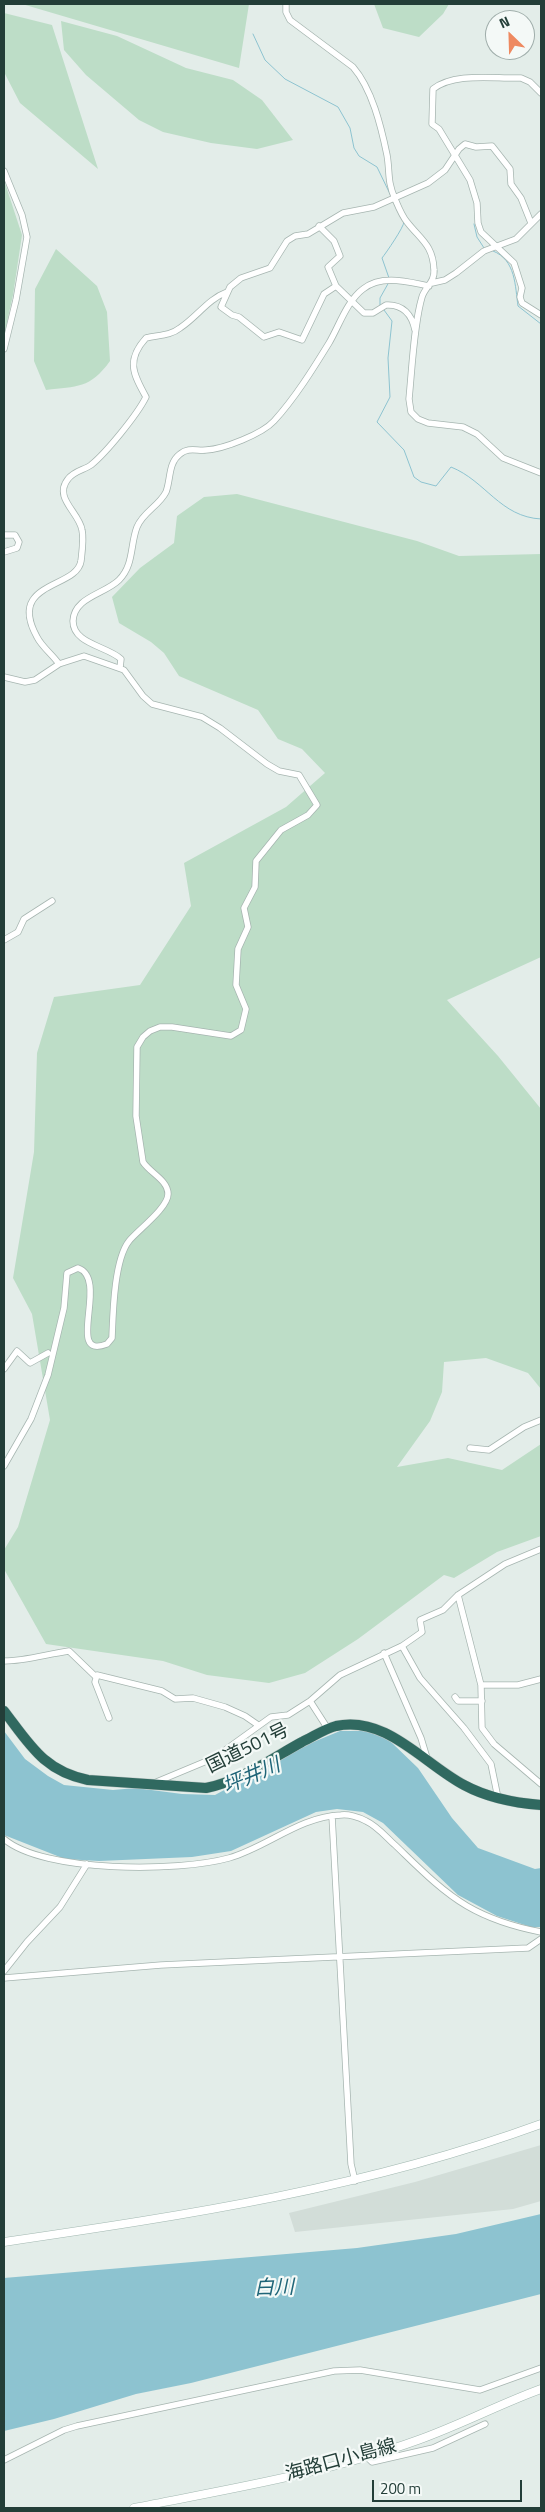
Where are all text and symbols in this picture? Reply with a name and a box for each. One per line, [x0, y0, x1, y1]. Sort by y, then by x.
north arrow [485, 10, 535, 60]
text: N [495, 10, 513, 33]
street label: 国道501号 [203, 1719, 293, 1779]
water label: 坪井川 [220, 1754, 284, 1800]
water label: 白川 [254, 2276, 294, 2302]
street label: 海路口小島線 [283, 2435, 399, 2487]
scale bar [375, 2470, 525, 2502]
text: 200 m [380, 2477, 421, 2500]

